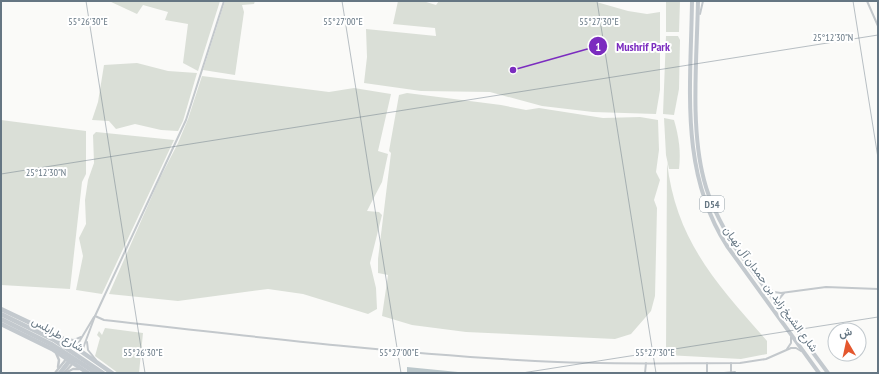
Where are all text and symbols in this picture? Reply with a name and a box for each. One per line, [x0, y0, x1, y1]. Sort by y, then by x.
text: 55°26'30"E [68, 15, 108, 28]
text: 55°27'00"E [323, 15, 363, 28]
text: 55°27'30"E [579, 15, 619, 28]
text: 25°12'30"N [813, 31, 853, 44]
callout: Mushrif Park [588, 34, 678, 58]
text: 1 [595, 39, 601, 54]
text: Mushrif Park [616, 39, 670, 54]
text: 25°12'30"N [26, 166, 66, 179]
road number: D54 [700, 196, 724, 212]
street label: شارع الشيخ زايد بن حمدان آل نهيان [720, 223, 822, 355]
street label: شارع طرابلس [29, 313, 87, 356]
north arrow [827, 322, 867, 362]
text: ش [838, 324, 853, 340]
text: 55°26'30"E [123, 346, 163, 359]
text: 55°27'00"E [379, 346, 419, 359]
text: 55°27'30"E [635, 346, 675, 359]

